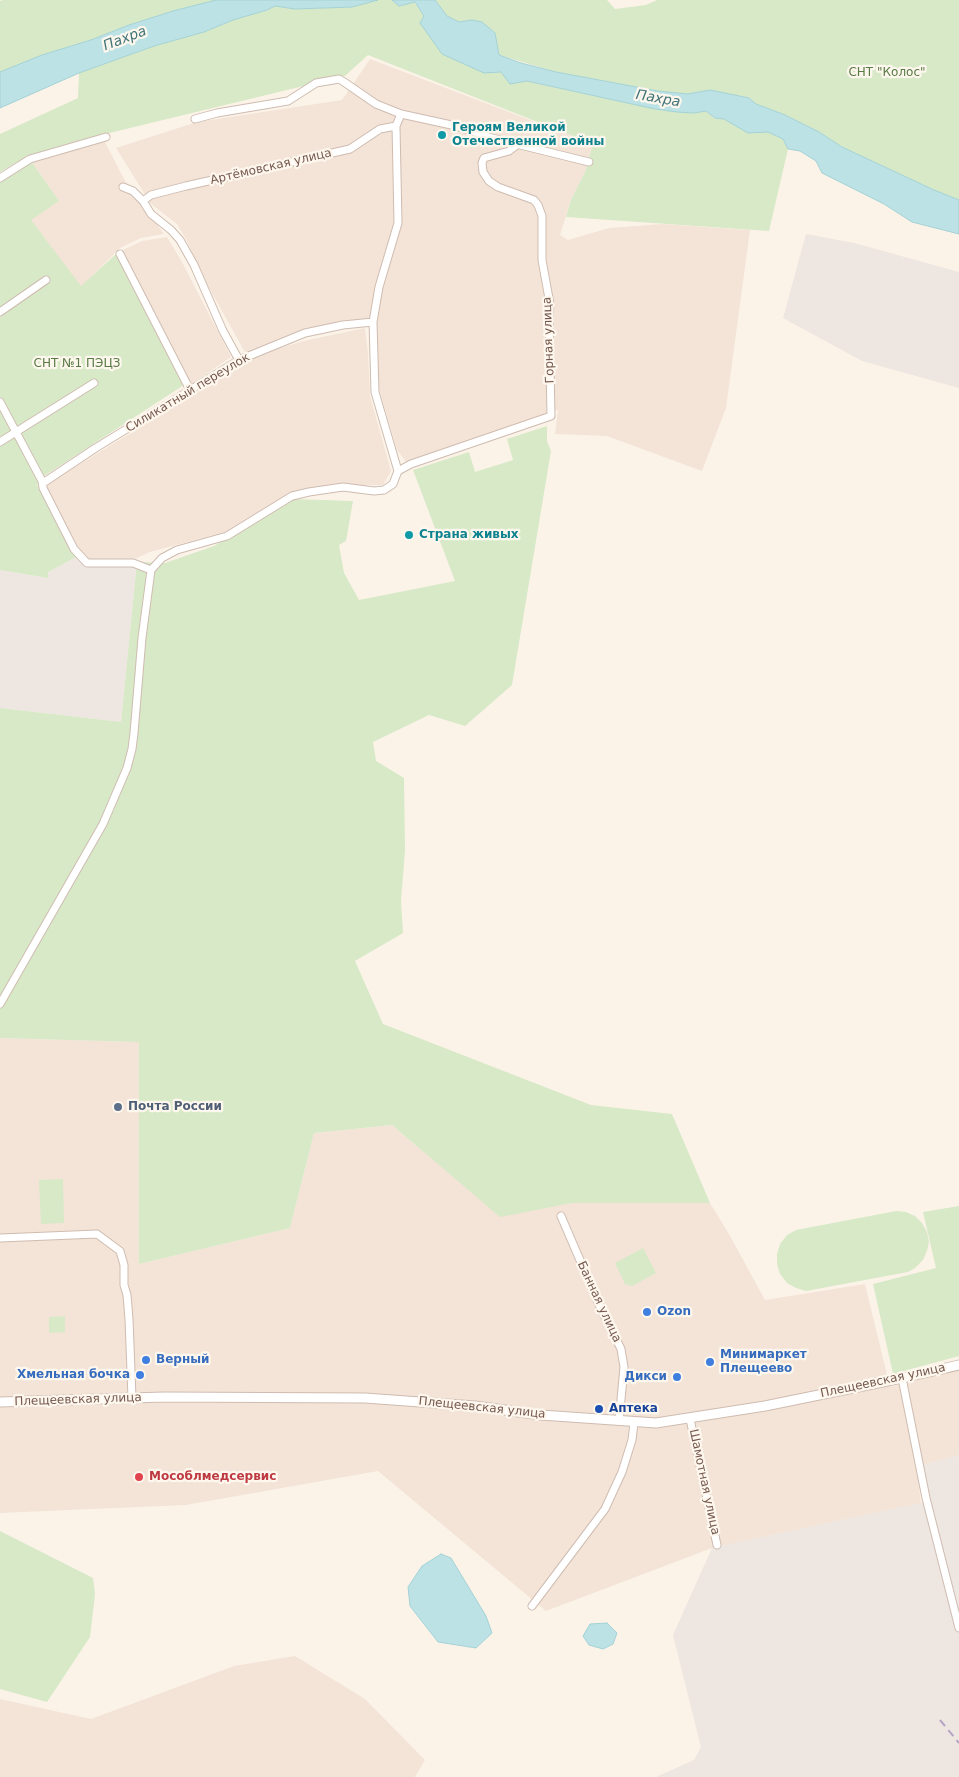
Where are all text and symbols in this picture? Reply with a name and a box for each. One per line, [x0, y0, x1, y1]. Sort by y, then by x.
water label: Пахра [101, 23, 149, 55]
park label: СНТ "Колос" [848, 66, 926, 80]
water label: Пахра [634, 87, 682, 111]
place label: Героям Великой Отечественной войны [452, 121, 604, 149]
marker: Героям Великой Отечественной войны [436, 129, 448, 141]
street label: Артёмовская улица [209, 146, 333, 188]
street label: Горная улица [540, 296, 558, 384]
street label: Силикатный переулок [124, 350, 252, 436]
park label: СНТ №1 ПЭЦЗ [34, 357, 120, 371]
place label: Страна живых [419, 528, 519, 542]
marker: Страна живых [403, 529, 415, 541]
place label: Почта России [128, 1100, 222, 1114]
marker: Почта России [112, 1101, 124, 1113]
street label: Банная улица [574, 1259, 624, 1345]
place label: Ozon [657, 1305, 691, 1319]
marker: Ozon [641, 1306, 653, 1318]
place label: Минимаркет Плещеево [720, 1348, 807, 1376]
place label: Верный [156, 1353, 209, 1367]
marker: Верный [140, 1354, 152, 1366]
marker: Минимаркет Плещеево [704, 1356, 716, 1368]
street label: Плещеевская улица [819, 1361, 947, 1401]
place label: Хмельная бочка [17, 1368, 130, 1382]
marker: Хмельная бочка [134, 1369, 146, 1381]
place label: Дикси [624, 1370, 667, 1384]
marker: Дикси [671, 1371, 683, 1383]
street label: Плещеевская улица [14, 1391, 142, 1409]
street label: Плещеевская улица [418, 1394, 546, 1422]
place label: Аптека [609, 1402, 658, 1416]
marker: Аптека [593, 1403, 605, 1415]
street label: Шамотная улица [686, 1428, 722, 1536]
place label: Мособлмедсервис [149, 1470, 276, 1484]
marker: Мособлмедсервис [133, 1471, 145, 1483]

